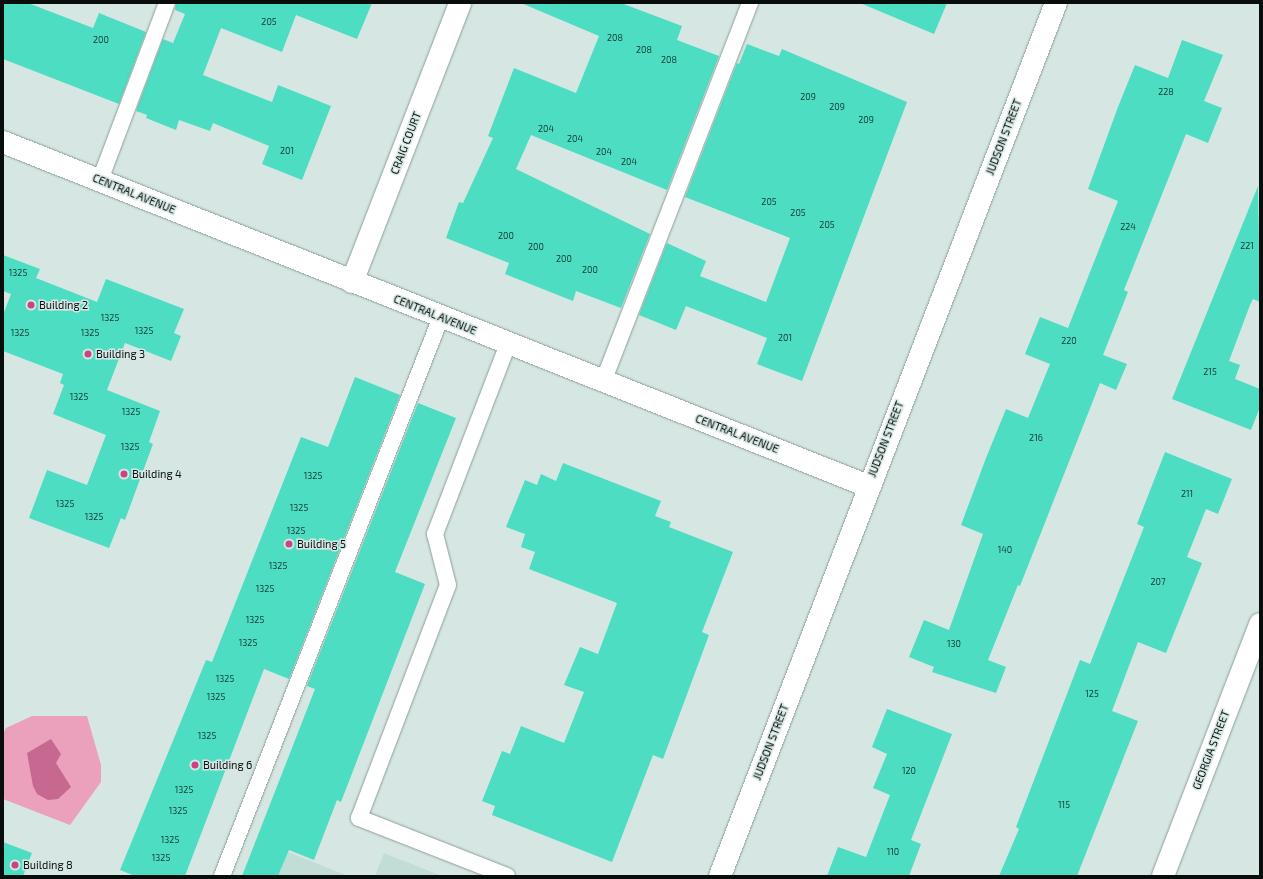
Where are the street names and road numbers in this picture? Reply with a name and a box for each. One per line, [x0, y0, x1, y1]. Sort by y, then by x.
street label: JUDSON STREET [983, 97, 1025, 177]
street label: CRAIG COURT [388, 110, 424, 176]
street label: CENTRAL AVENUE [90, 171, 178, 217]
street label: CENTRAL AVENUE [391, 292, 479, 338]
street label: JUDSON STREET [865, 399, 907, 479]
street label: CENTRAL AVENUE [693, 412, 781, 456]
street label: JUDSON STREET [750, 702, 792, 782]
street label: GEORGIA STREET [1190, 708, 1232, 792]

